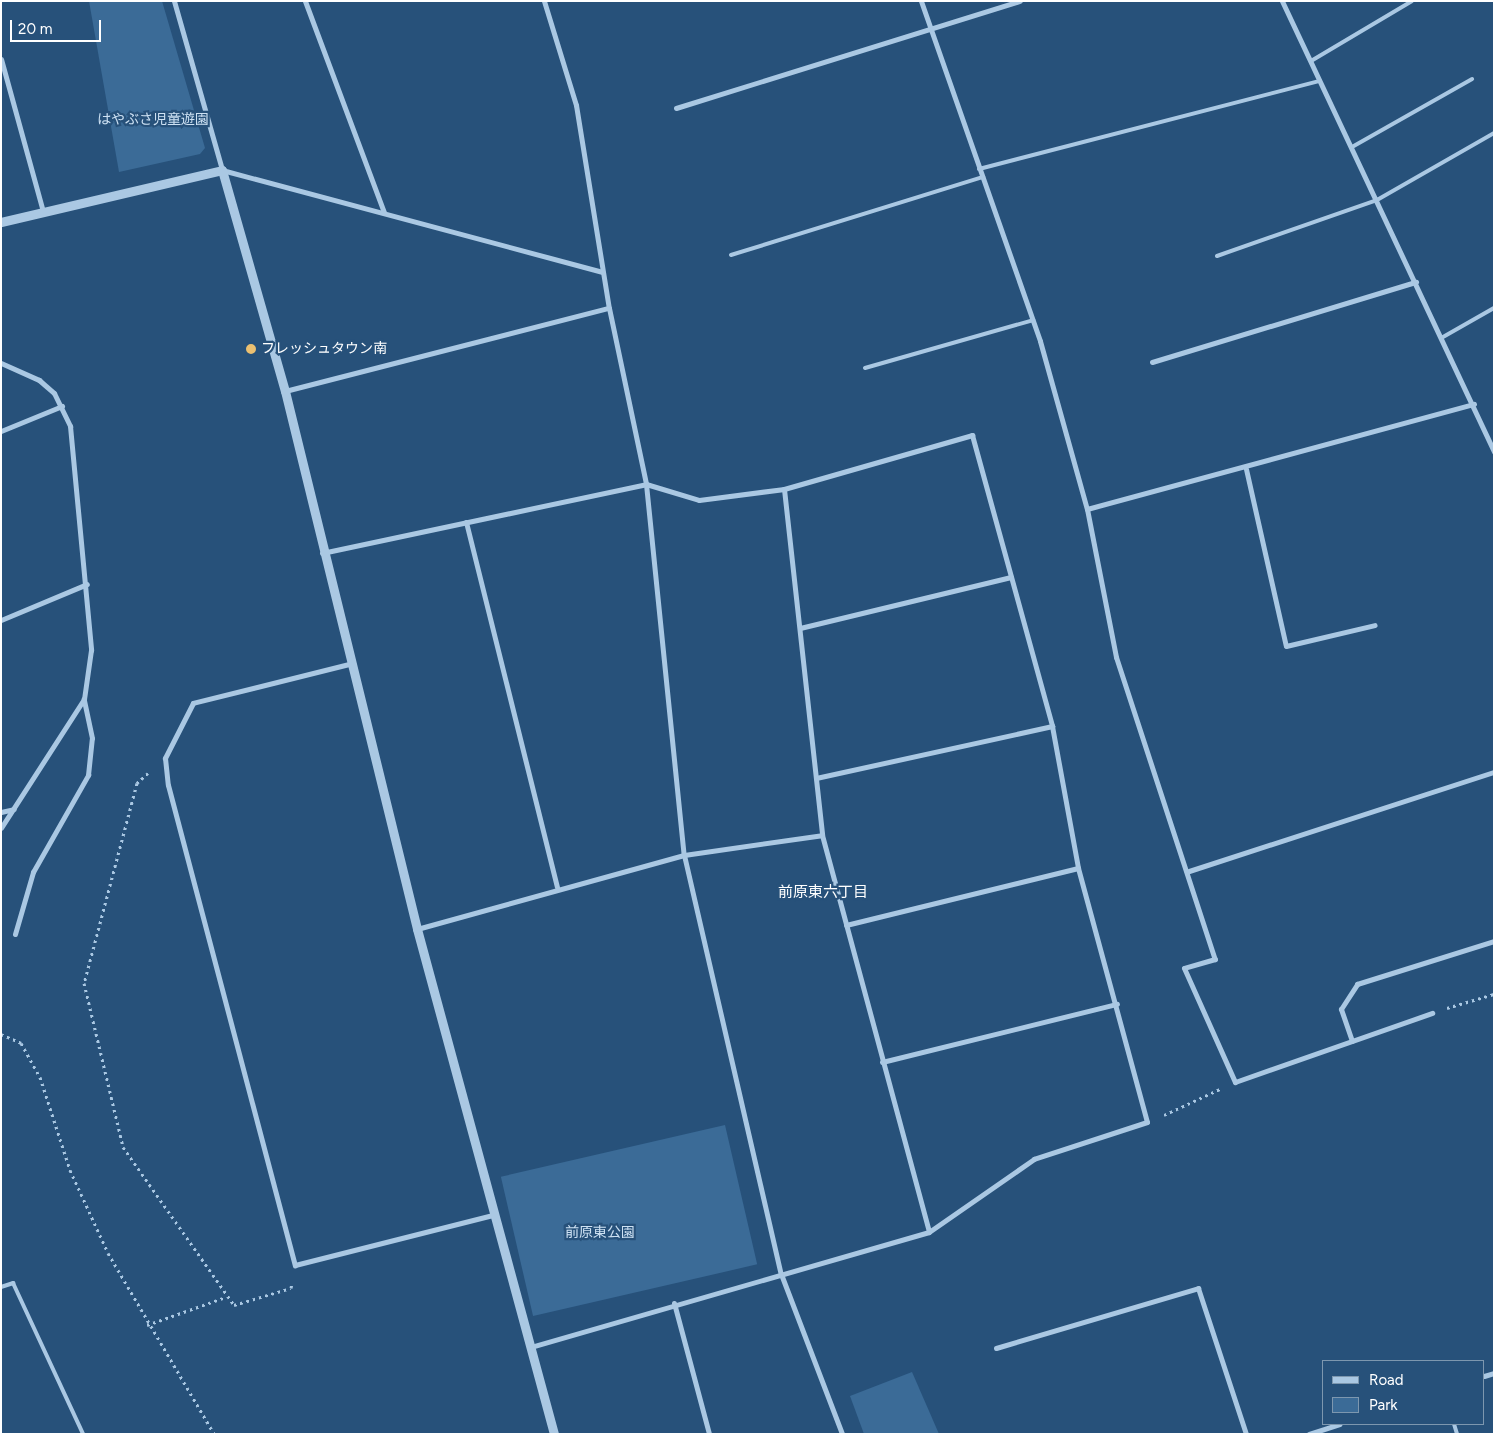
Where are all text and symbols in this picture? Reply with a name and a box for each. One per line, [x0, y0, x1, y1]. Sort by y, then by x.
scale bar [12, 10, 104, 42]
text: 20 m [18, 20, 52, 38]
park label: はやぶさ児童遊園 [97, 112, 209, 128]
place label: フレッシュタウン南 [261, 341, 387, 357]
marker: フレッシュタウン南 [245, 343, 257, 355]
district label: 前原東六丁目 [778, 884, 868, 902]
park label: 前原東公園 [565, 1225, 635, 1241]
legend [1322, 1360, 1485, 1425]
text: Road [1369, 1371, 1404, 1389]
text: Park [1369, 1396, 1398, 1414]

